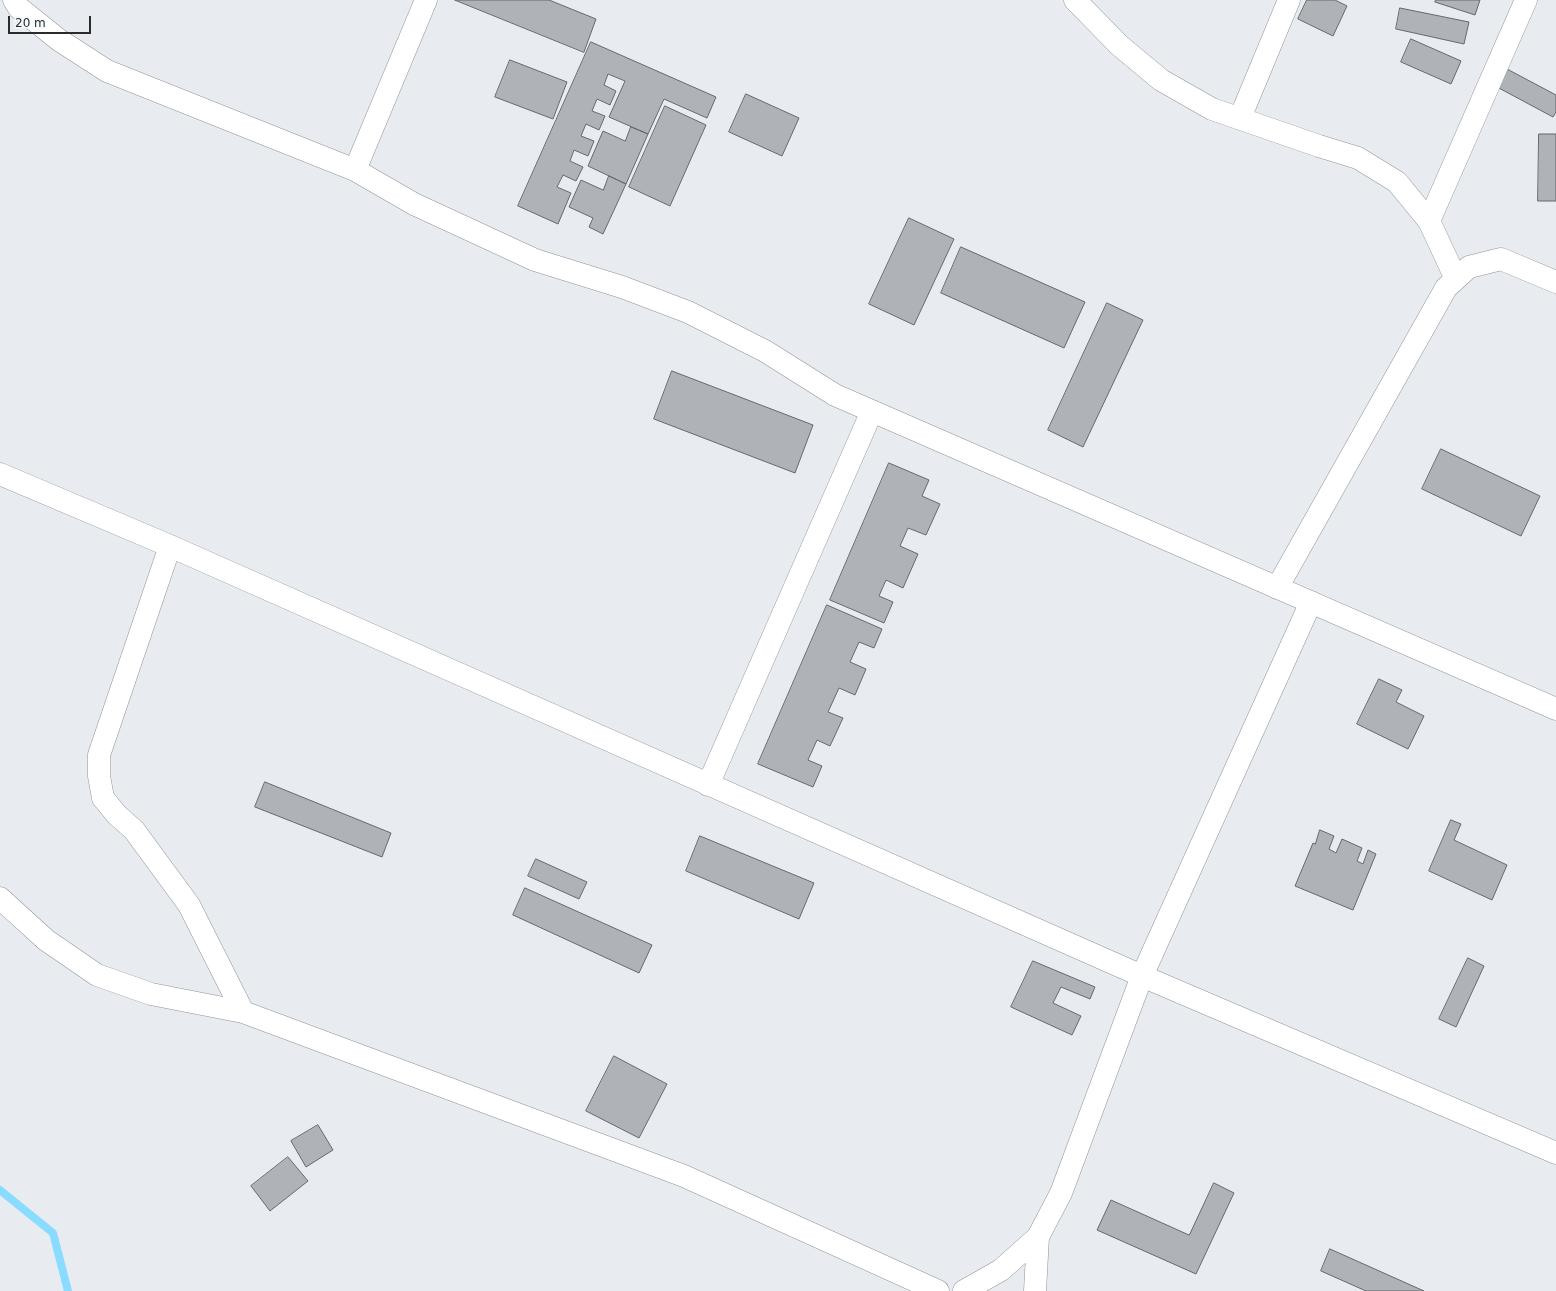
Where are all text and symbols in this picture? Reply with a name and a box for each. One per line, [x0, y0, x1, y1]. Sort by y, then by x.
scale bar [10, 8, 93, 34]
text: 20 m [15, 16, 46, 30]

